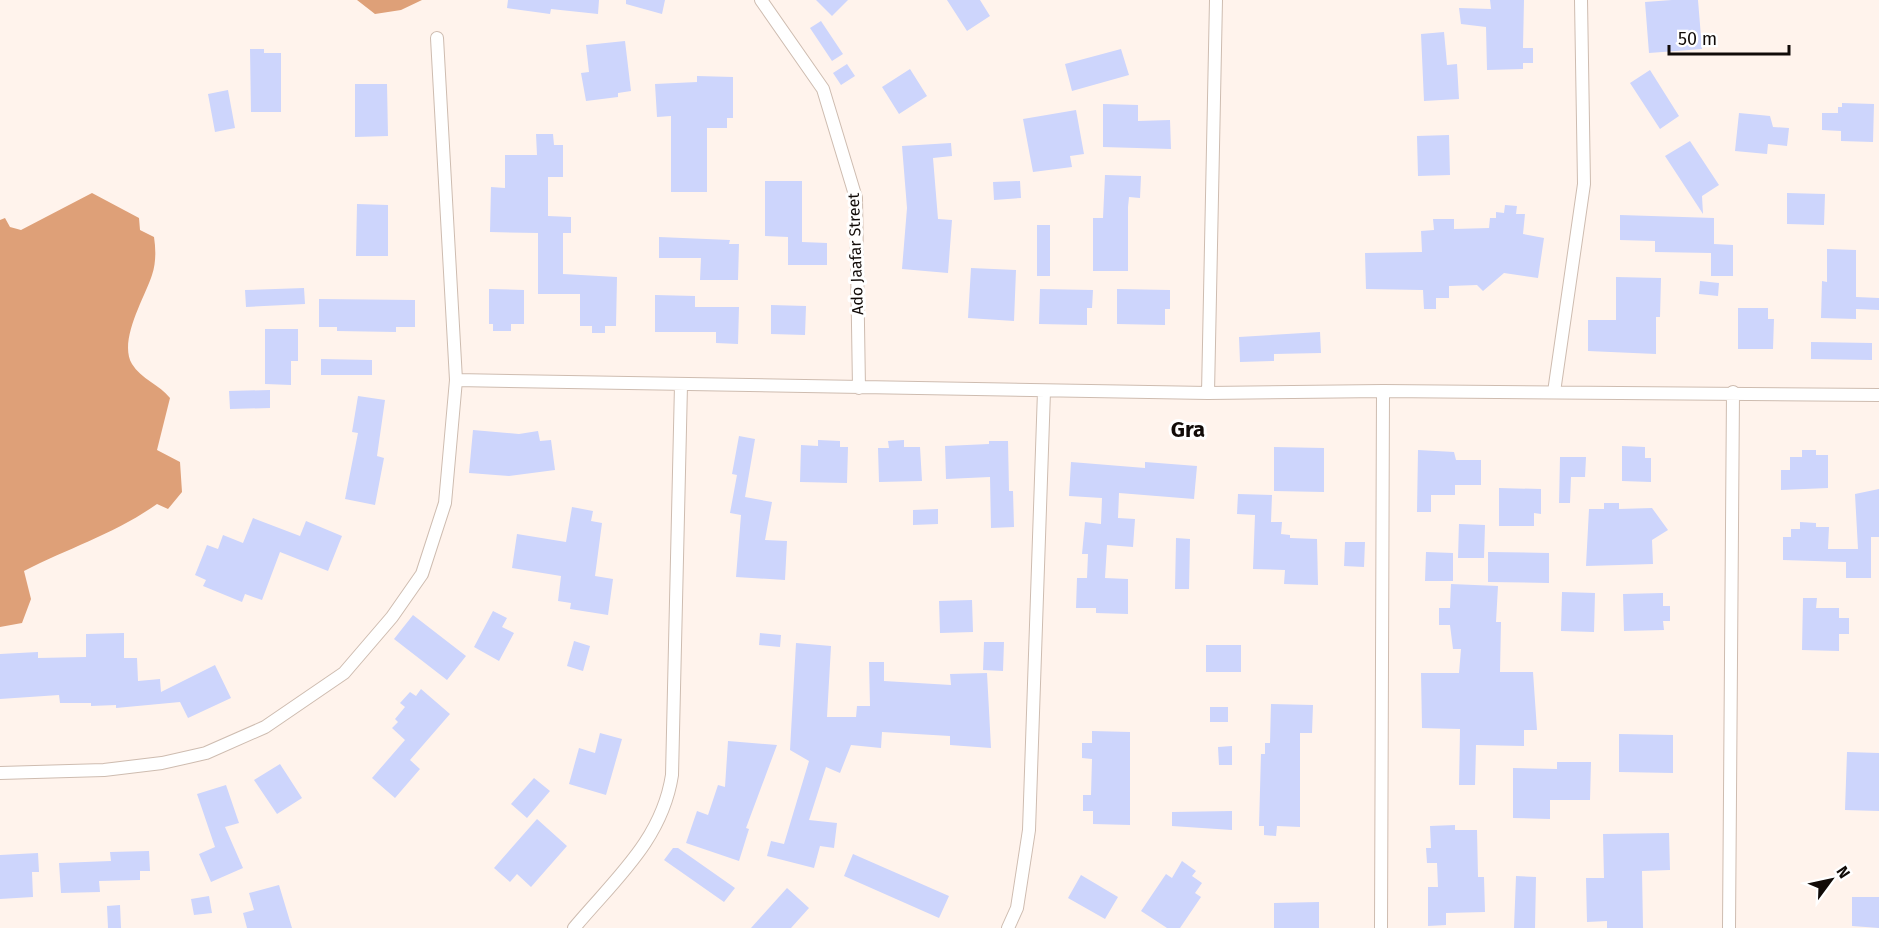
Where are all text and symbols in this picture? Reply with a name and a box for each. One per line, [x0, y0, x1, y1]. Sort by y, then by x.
scale bar [1669, 18, 1789, 56]
text: 50 m [1678, 28, 1717, 50]
street label: Ado Jaafar Street [844, 192, 867, 315]
district label: Gra [1171, 416, 1205, 443]
north arrow [1801, 850, 1861, 910]
text: N [1832, 862, 1854, 882]

